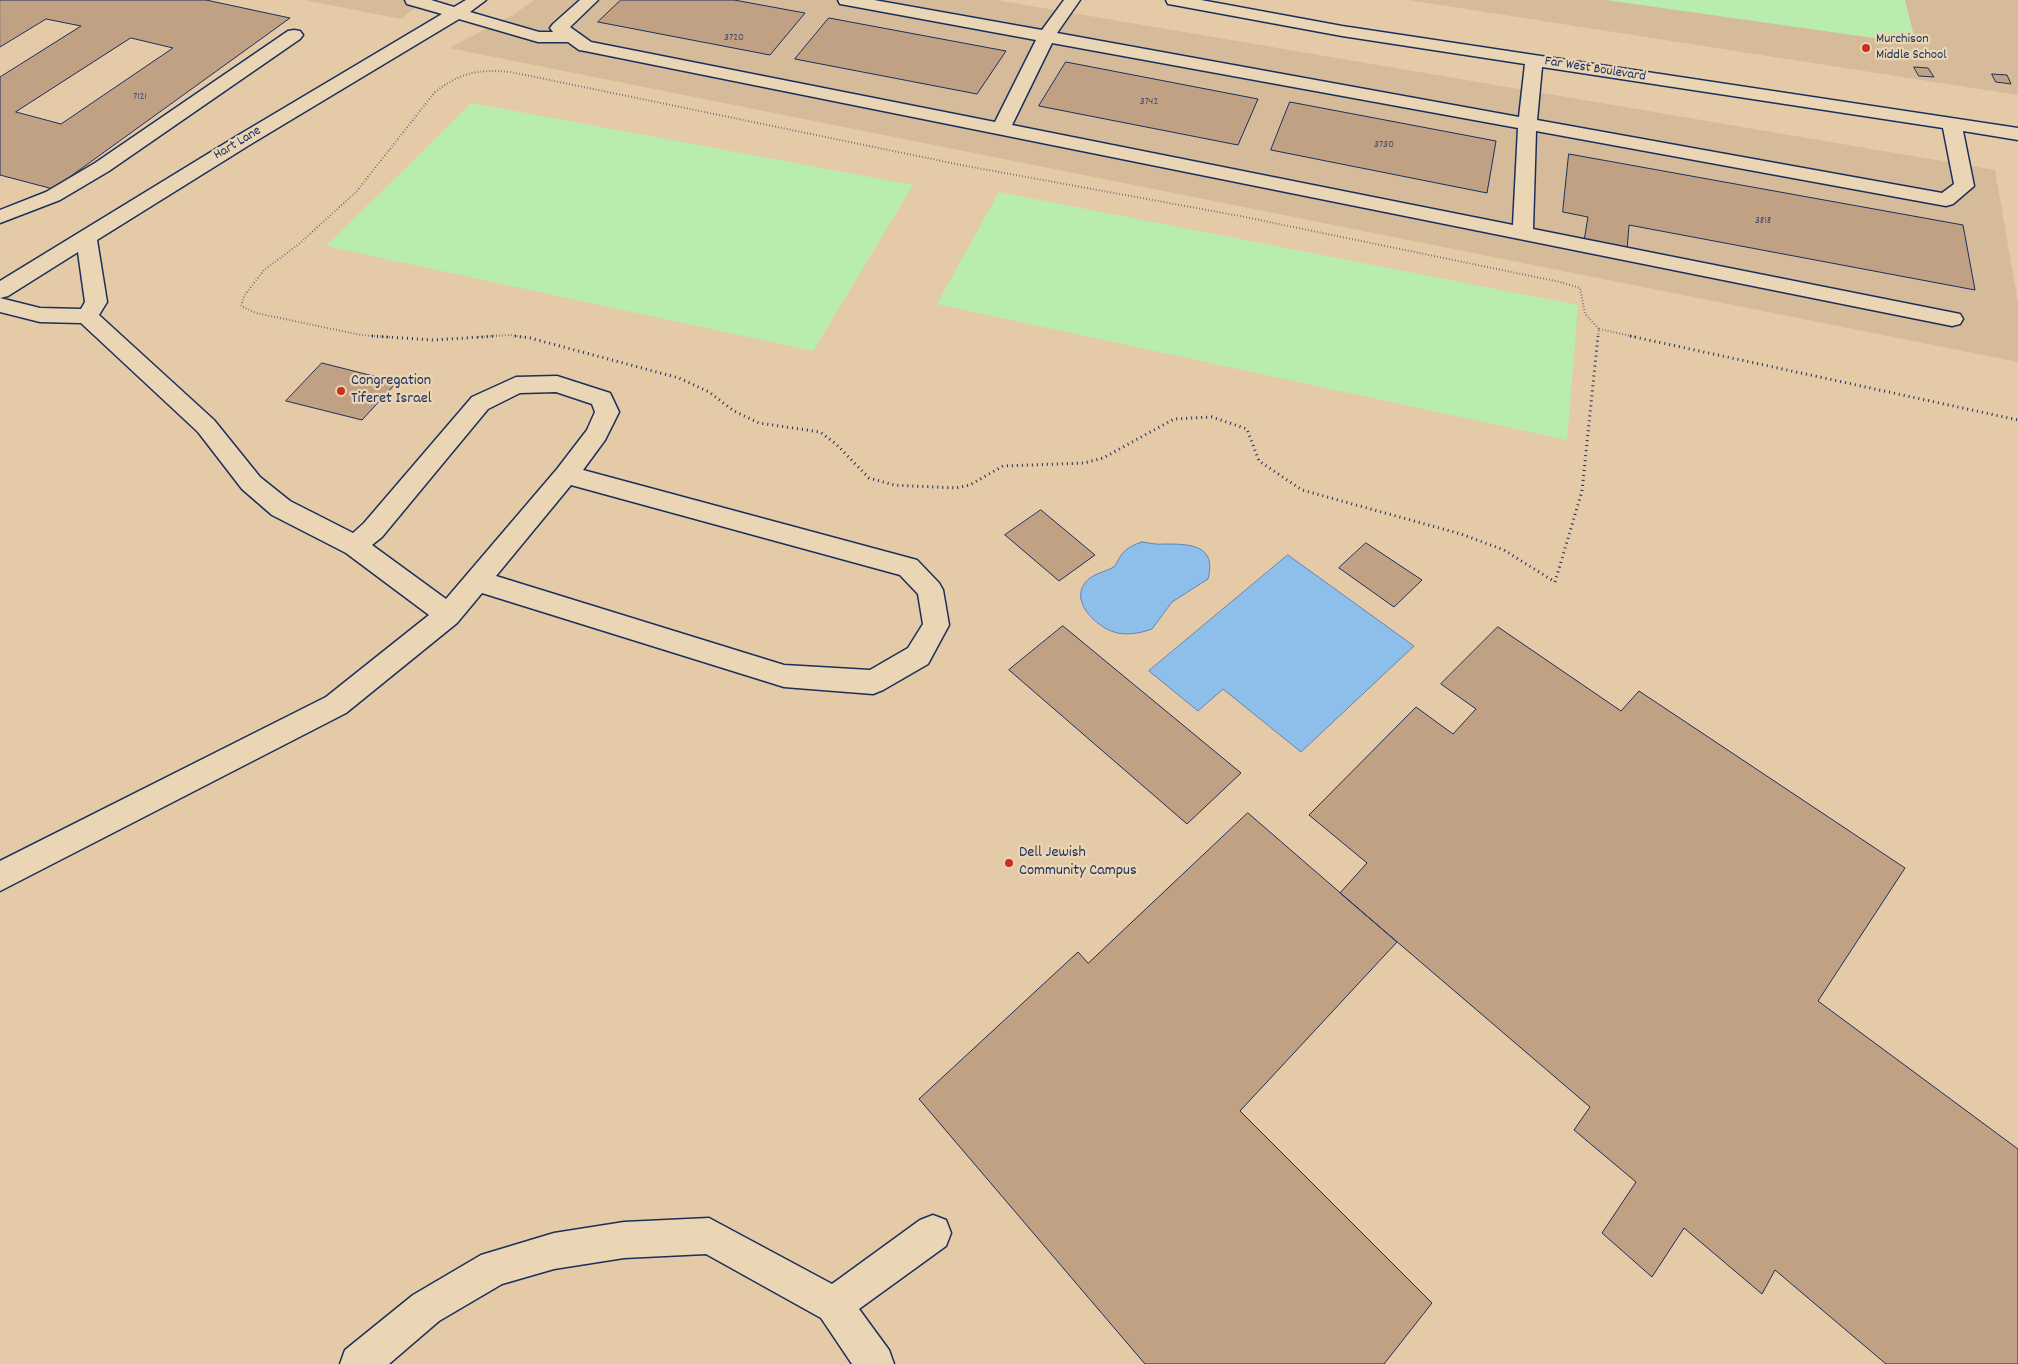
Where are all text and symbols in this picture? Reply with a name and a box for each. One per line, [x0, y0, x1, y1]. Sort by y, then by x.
house number: 3720 [724, 31, 744, 45]
place label: Murchison Middle School [1876, 32, 1947, 64]
marker: Murchison Middle School [1860, 42, 1872, 54]
street label: Far West Boulevard [1543, 54, 1647, 86]
house number: 7121 [133, 90, 147, 104]
house number: 3742 [1140, 95, 1158, 109]
street label: Hart Lane [211, 123, 265, 165]
house number: 3730 [1374, 138, 1394, 152]
house number: 3818 [1755, 214, 1771, 228]
place label: Congregation Tiferet Israel [351, 372, 432, 410]
marker: Congregation Tiferet Israel [335, 385, 347, 397]
place label: Dell Jewish Community Campus [1019, 844, 1137, 882]
marker: Dell Jewish Community Campus [1003, 857, 1015, 869]

